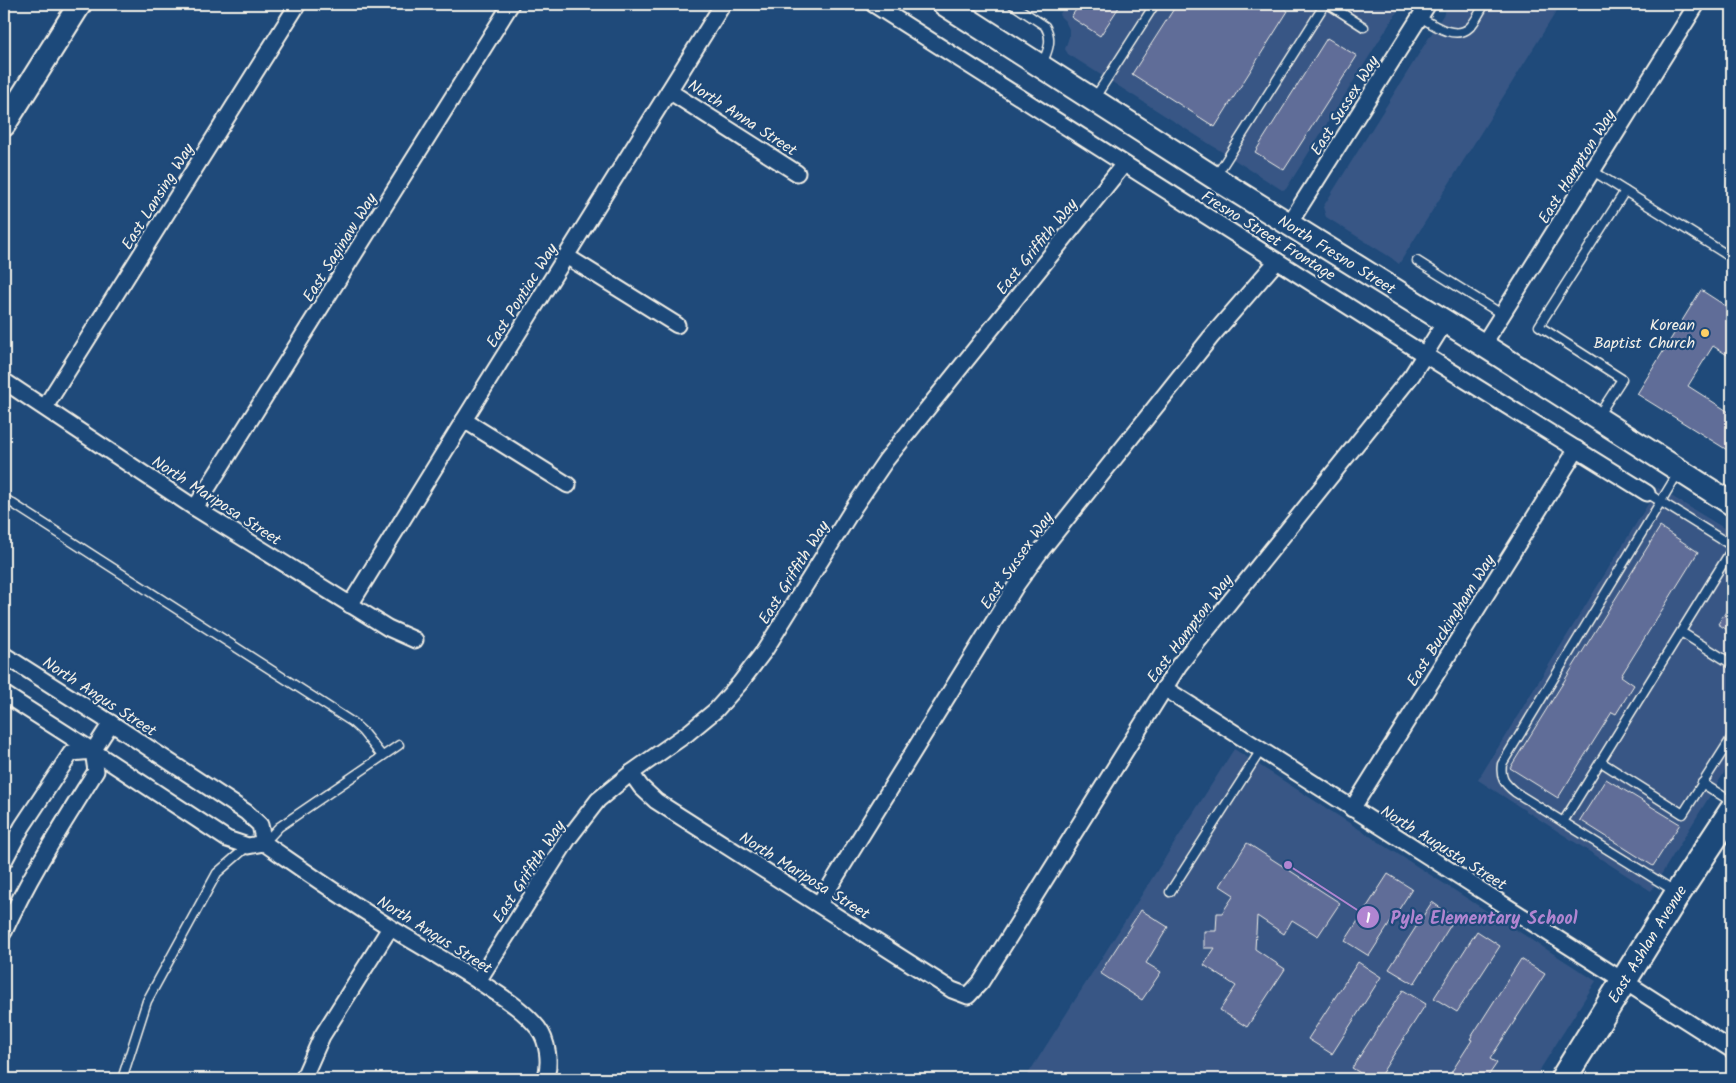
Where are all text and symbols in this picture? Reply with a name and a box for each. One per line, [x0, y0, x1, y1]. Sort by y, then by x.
street label: East Sussex Way [1304, 50, 1386, 161]
street label: North Anna Street [683, 74, 802, 163]
street label: East Hampton Way [1532, 104, 1623, 229]
street label: East Lansing Way [115, 138, 201, 255]
street label: Fresno Street Frontage [1196, 185, 1340, 288]
street label: East Saginaw Way [297, 188, 384, 307]
street label: East Griffith Way [990, 193, 1084, 301]
street label: North Fresno Street [1272, 209, 1401, 302]
street label: East Pontiac Way [480, 238, 565, 353]
place label: Korean Baptist Church [1593, 313, 1695, 356]
marker: Korean Baptist Church [1699, 327, 1711, 339]
street label: North Mariposa Street [146, 450, 287, 553]
street label: East Sussex Way [974, 507, 1060, 615]
street label: East Griffith Way [752, 516, 836, 630]
street label: East Buckingham Way [1401, 550, 1502, 692]
street label: East Hampton Way [1141, 569, 1240, 689]
street label: North Angus Street [37, 651, 162, 744]
street label: North Augusta Street [1375, 799, 1512, 898]
street label: East Griffith Way [487, 815, 572, 928]
street label: North Mariposa Street [734, 826, 875, 927]
street label: East Ashlan Avenue [1602, 880, 1694, 1009]
street label: North Angus Street [372, 890, 497, 981]
callout: Pyle Elementary School [1356, 901, 1588, 934]
text: Pyle Elementary School [1391, 905, 1578, 934]
text: 1 [1366, 907, 1371, 931]

